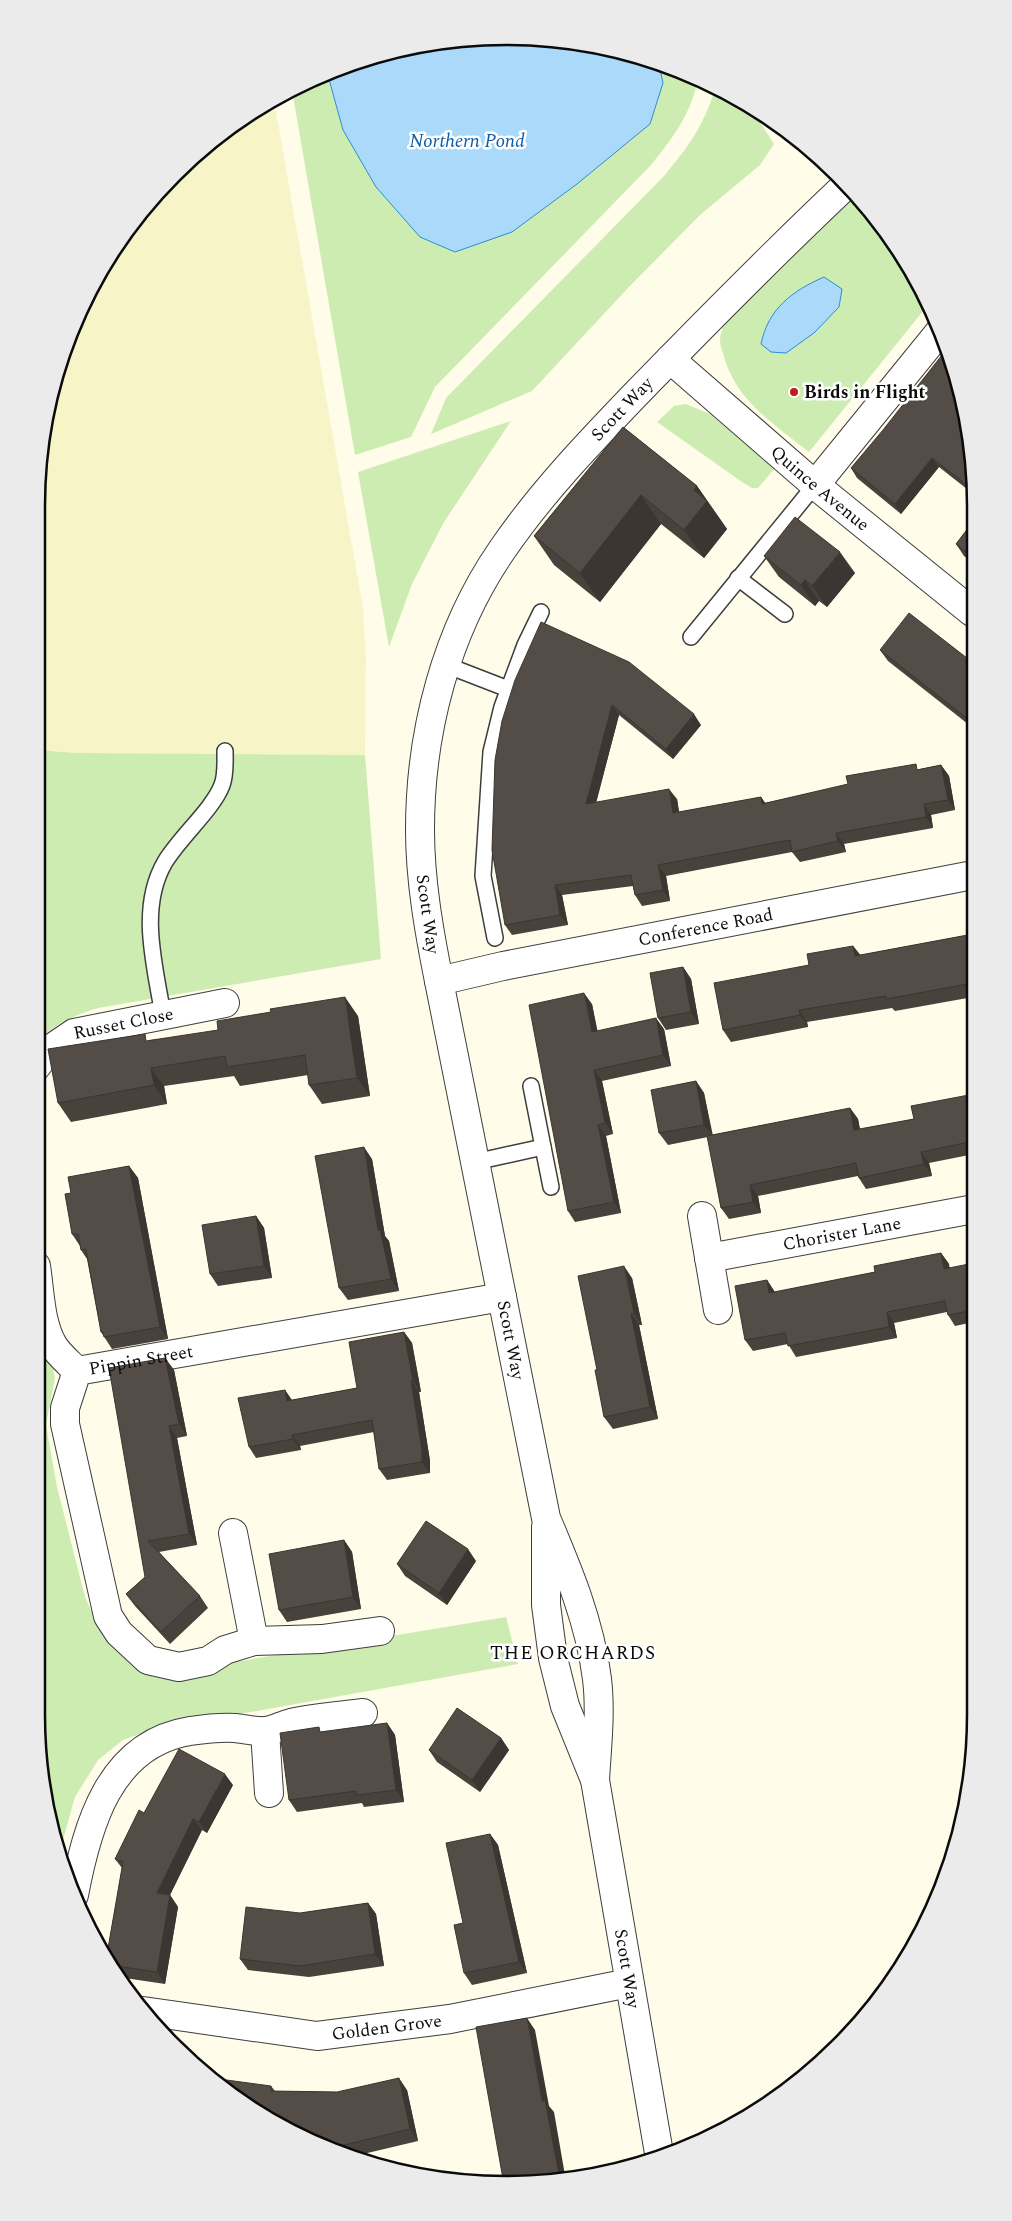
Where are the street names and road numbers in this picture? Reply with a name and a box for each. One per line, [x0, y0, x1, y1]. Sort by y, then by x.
street label: Scott Way [585, 370, 661, 448]
street label: Quince Avenue [764, 439, 875, 538]
street label: Scott Way [409, 873, 447, 957]
street label: Conference Road [636, 901, 775, 954]
street label: Russet Close [71, 1001, 176, 1047]
street label: Chorister Lane [780, 1210, 903, 1258]
street label: Scott Way [490, 1298, 532, 1383]
street label: Pippin Street [87, 1338, 195, 1383]
street label: Scott Way [607, 1927, 647, 2012]
street label: Golden Grove [330, 2007, 443, 2048]

